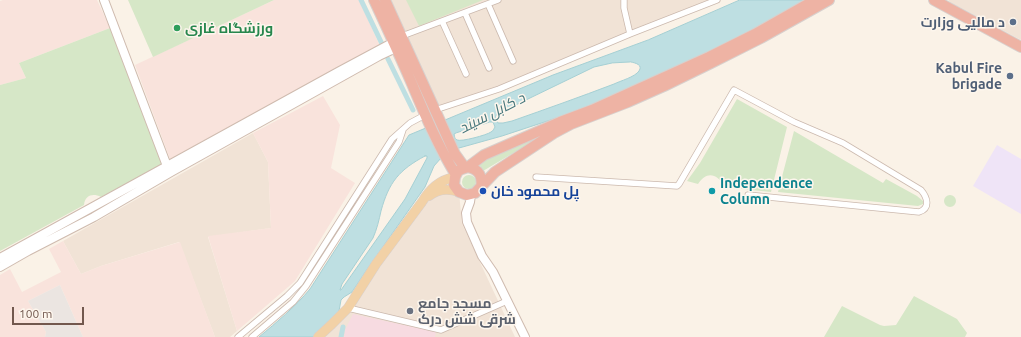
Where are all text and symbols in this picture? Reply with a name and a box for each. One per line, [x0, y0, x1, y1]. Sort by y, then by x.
place label: د مالیی وزارت [921, 14, 1005, 30]
marker: د مالیی وزارت [1008, 17, 1018, 27]
place label: ورزشگاه غازی [185, 20, 273, 36]
marker: ورزشگاه غازی [172, 23, 182, 33]
place label: Kabul Fire brigade [936, 60, 1002, 92]
marker: Kabul Fire brigade [1005, 71, 1015, 81]
water label: د کابل سيند [456, 89, 528, 137]
place label: Independence Column [720, 175, 813, 208]
place label: پل محمود خان [491, 183, 579, 199]
marker: پل محمود خان [478, 186, 488, 196]
marker: Independence Column [707, 186, 717, 196]
place label: مسجد جامع شرقی شش درک [418, 295, 516, 328]
scale bar [14, 299, 86, 325]
marker: مسجد جامع شرقی شش درک [405, 306, 415, 316]
text: 100 m [19, 307, 52, 320]

